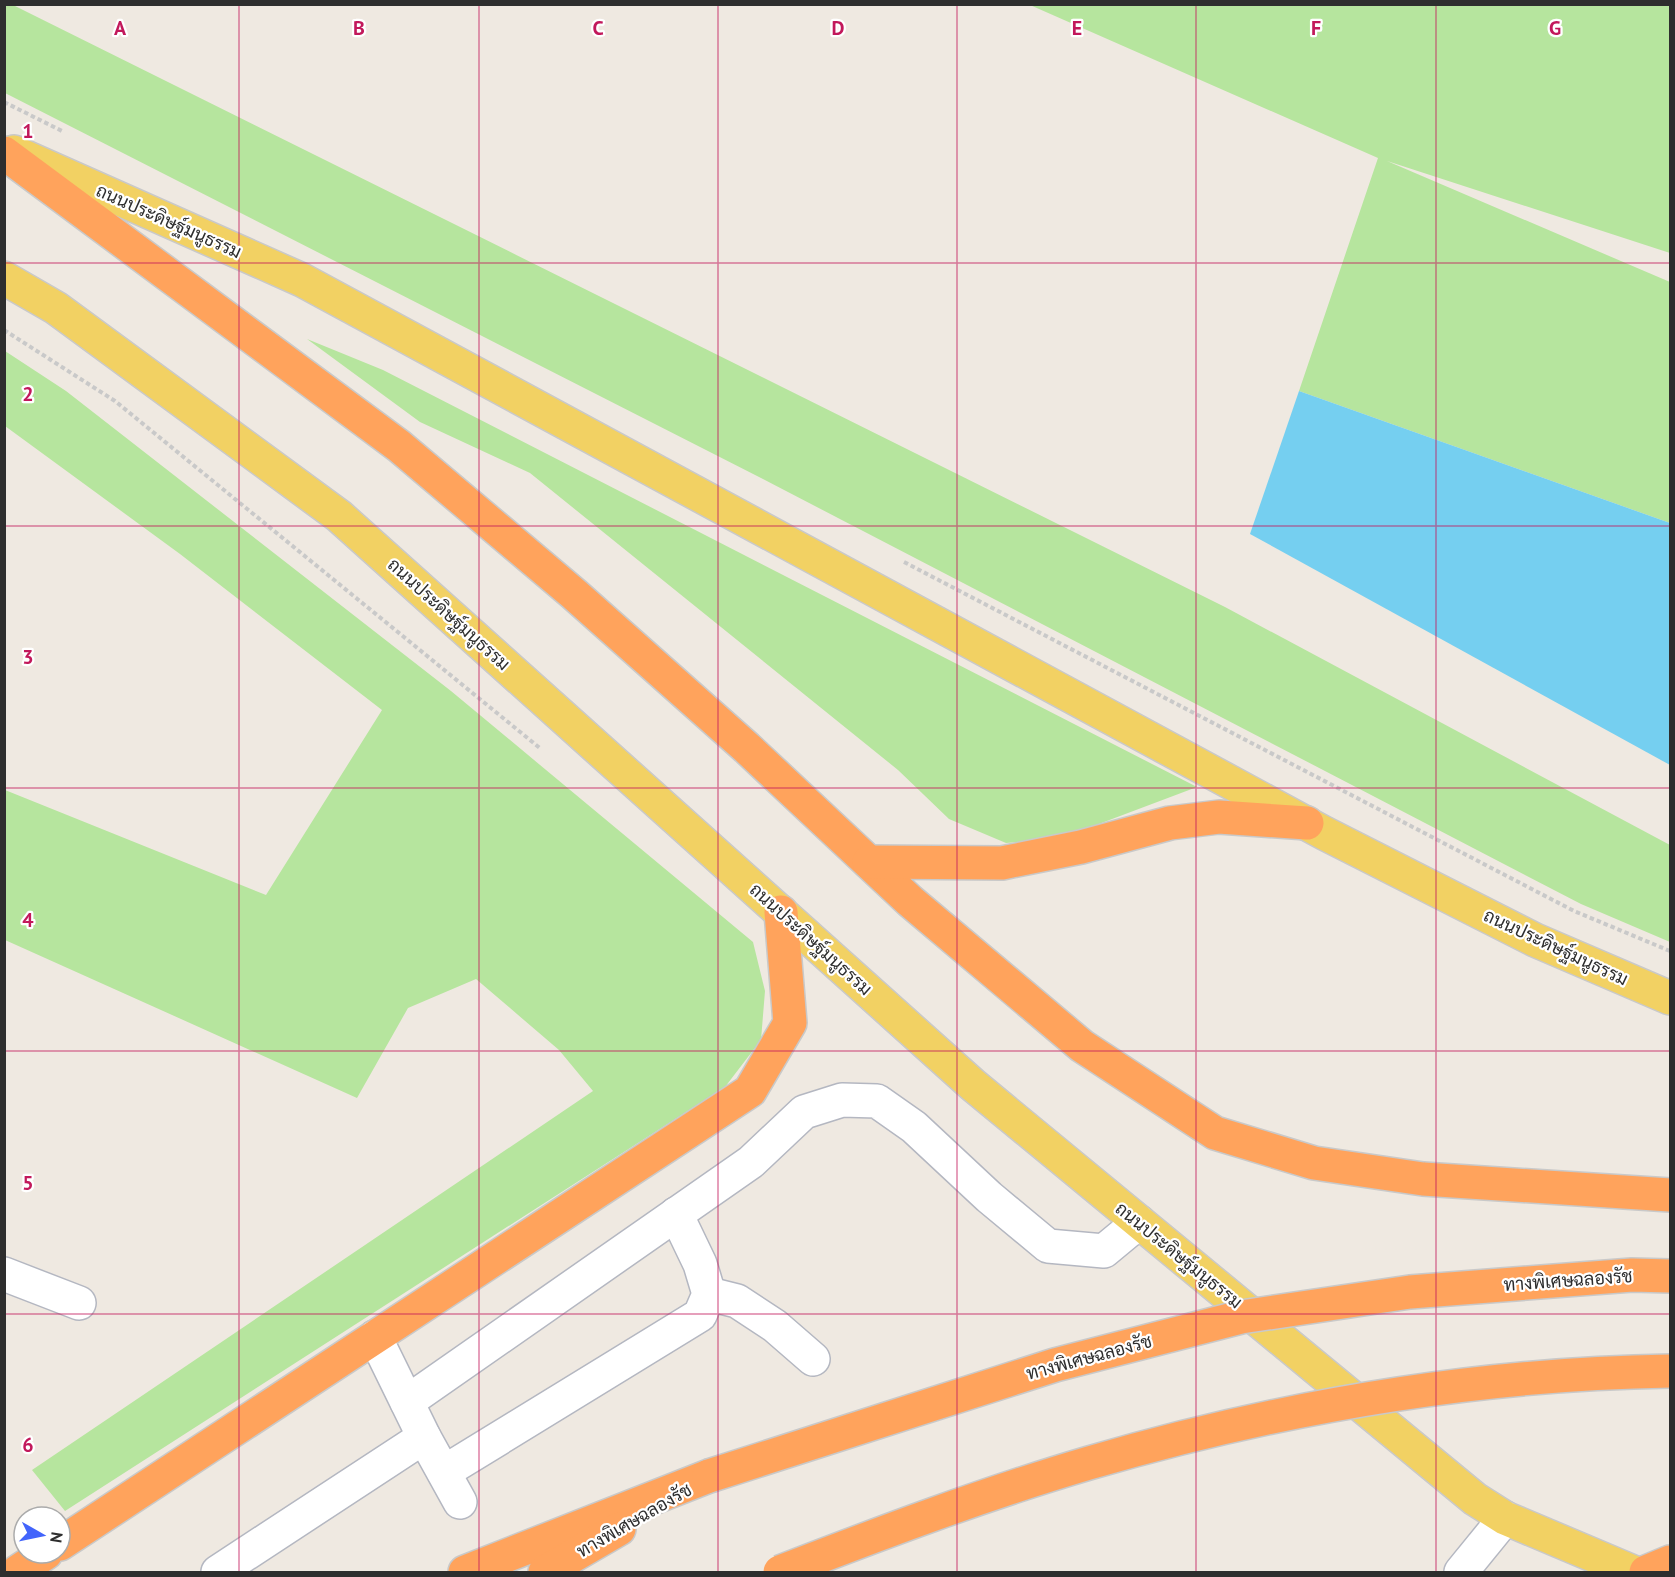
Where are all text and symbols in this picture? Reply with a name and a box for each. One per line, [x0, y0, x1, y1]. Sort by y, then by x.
text: A [114, 15, 127, 41]
text: B [353, 15, 365, 41]
text: C [592, 15, 604, 41]
text: D [832, 15, 845, 41]
text: E [1072, 15, 1082, 41]
text: F [1311, 15, 1321, 41]
text: G [1549, 15, 1561, 41]
text: 1 [22, 118, 34, 144]
street label: ถนนประดิษฐ์มนูธรรม [92, 178, 246, 265]
text: 2 [22, 381, 34, 407]
street label: ถนนประดิษฐ์มนูธรรม [382, 552, 516, 676]
text: 3 [22, 644, 34, 670]
street label: ถนนประดิษฐ์มนูธรรม [744, 877, 878, 1001]
street label: ถนนประดิษฐ์มนูธรรม [1479, 903, 1632, 992]
text: 4 [22, 907, 34, 933]
text: 5 [22, 1170, 34, 1196]
street label: ถนนประดิษฐ์มนูธรรม [1110, 1196, 1248, 1315]
street label: ทางพิเศษฉลองรัช [1503, 1264, 1633, 1296]
street label: ทางพิเศษฉลองรัช [1024, 1329, 1155, 1385]
text: 6 [22, 1432, 34, 1458]
street label: ทางพิเศษฉลองรัช [572, 1478, 696, 1562]
north arrow [12, 1505, 72, 1565]
text: N [46, 1531, 68, 1544]

